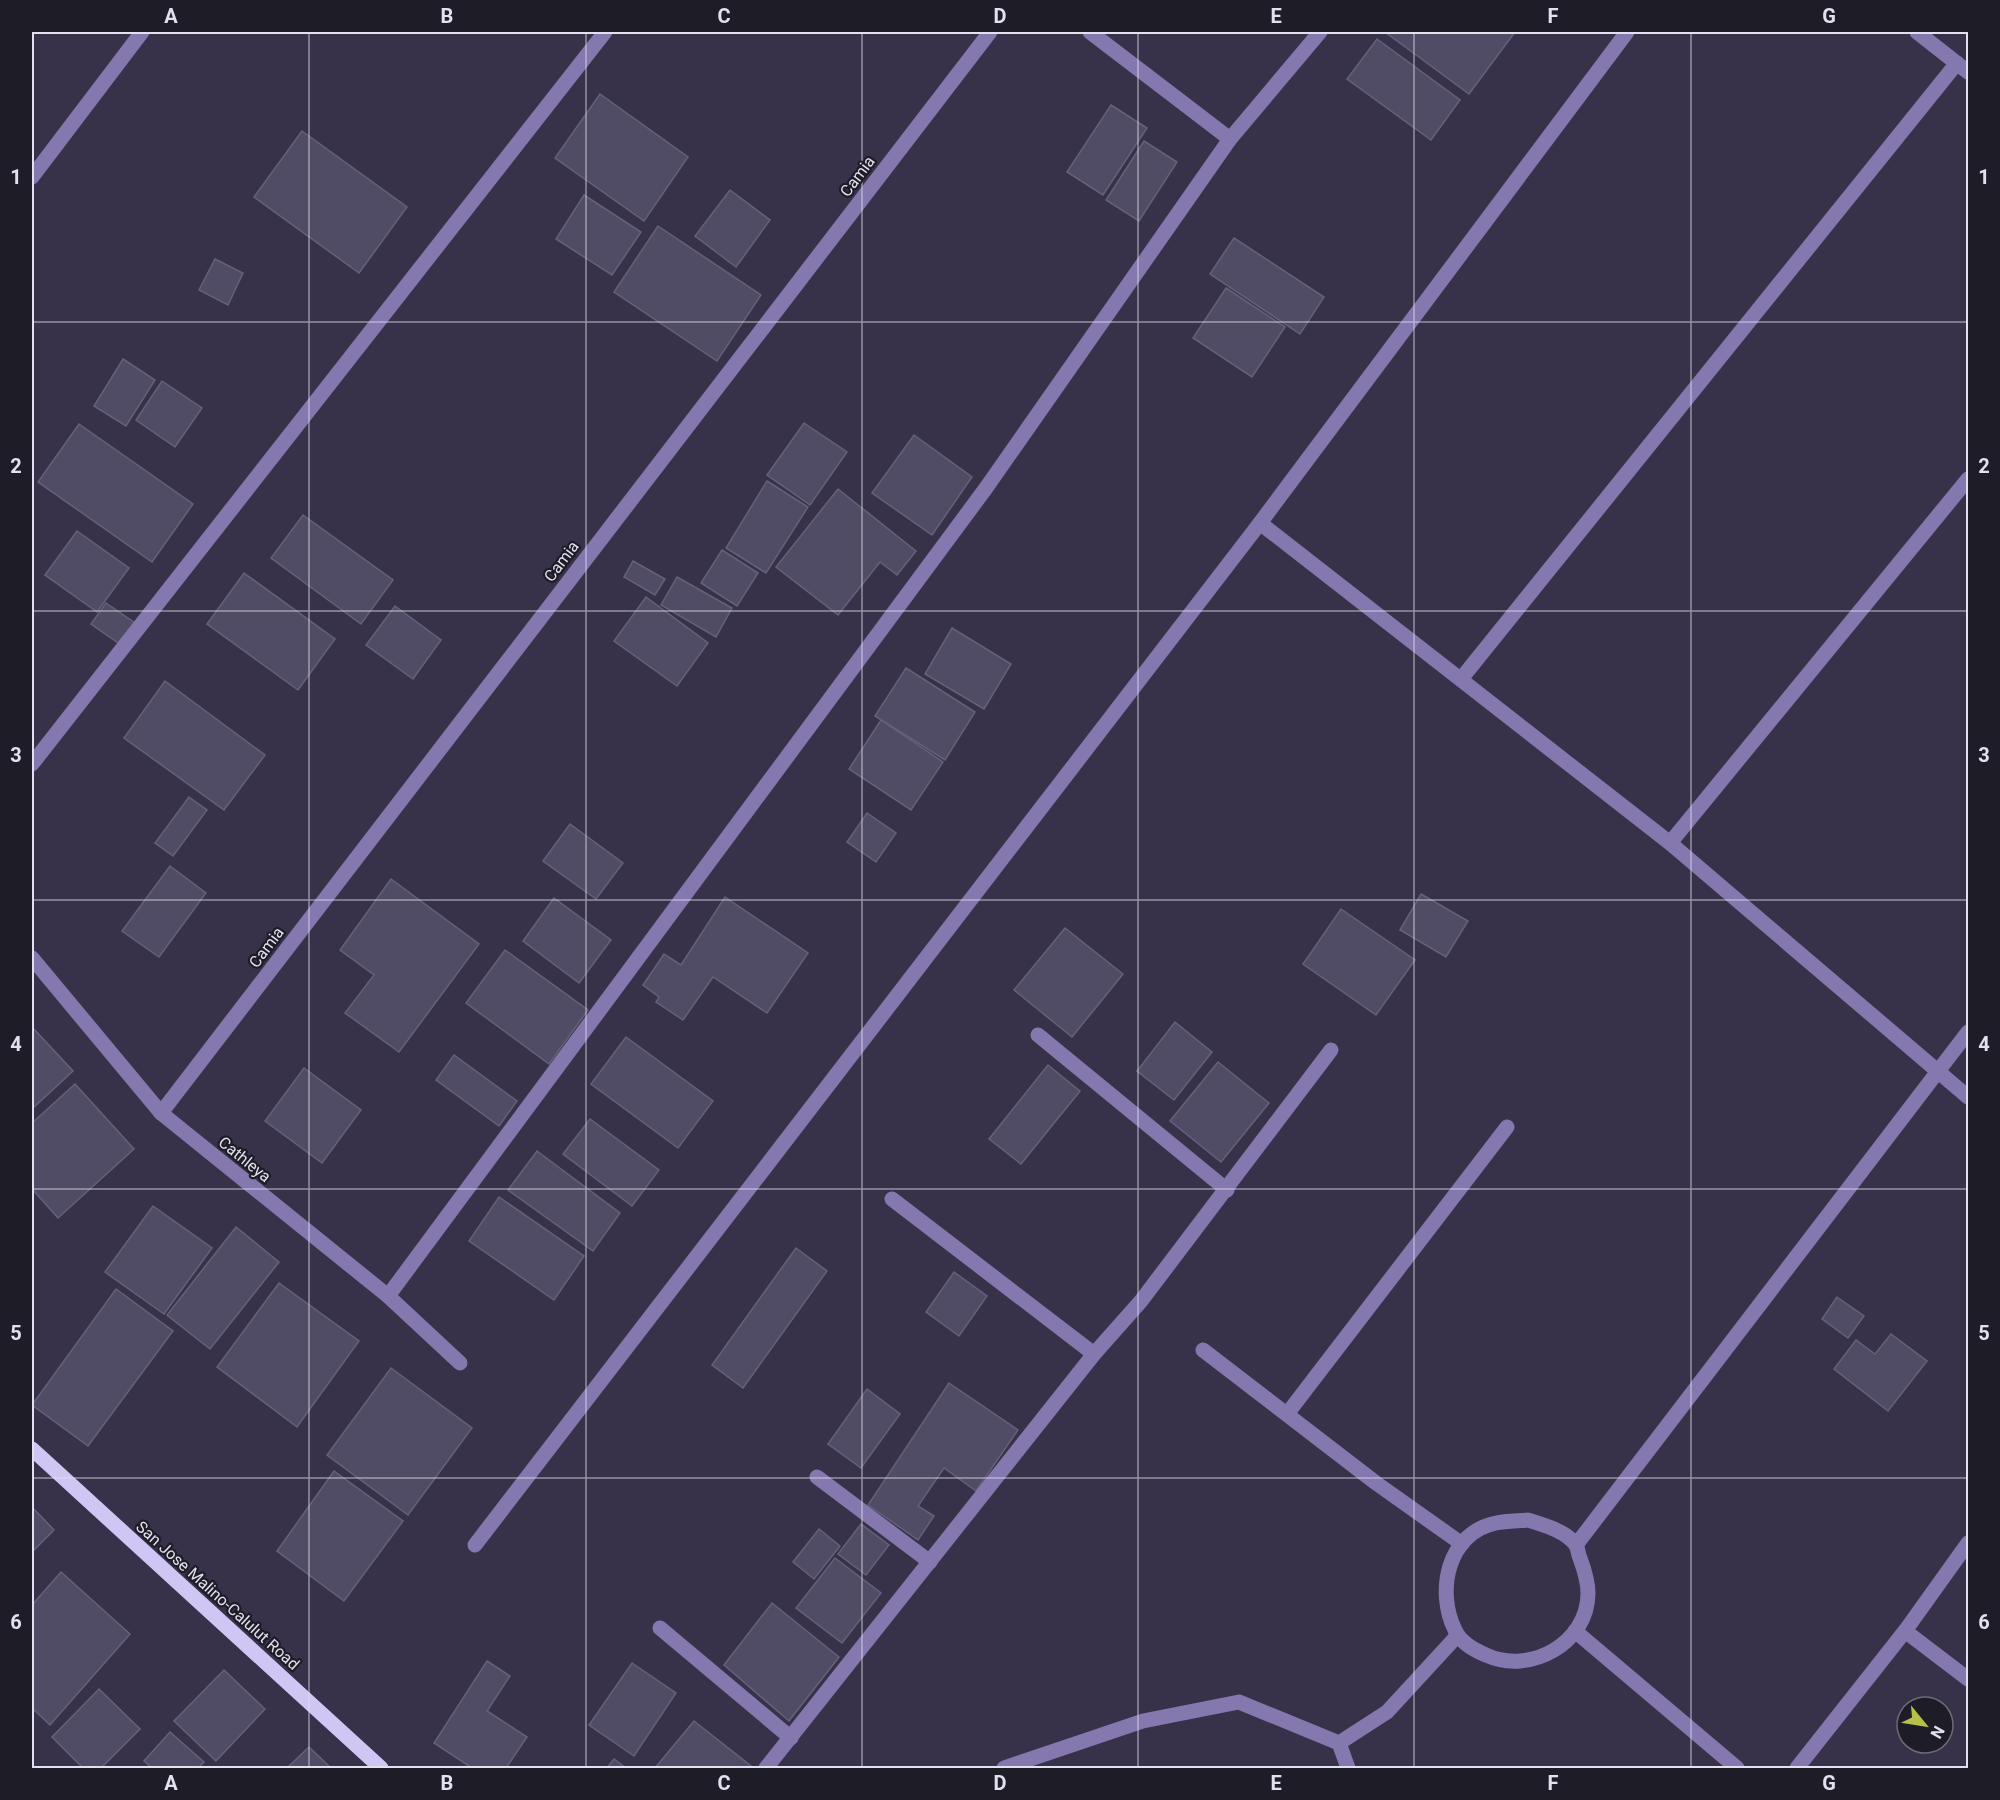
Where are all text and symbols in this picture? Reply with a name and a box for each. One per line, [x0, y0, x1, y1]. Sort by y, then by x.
text: A [164, 4, 178, 28]
text: B [441, 4, 453, 28]
text: C [717, 4, 731, 28]
text: D [994, 4, 1007, 28]
text: E [1270, 4, 1282, 28]
text: F [1548, 4, 1559, 28]
text: G [1822, 4, 1836, 28]
street label: Camia [836, 152, 879, 200]
text: 1 [10, 165, 22, 189]
text: 1 [1978, 165, 1990, 189]
text: 2 [10, 454, 22, 478]
text: 2 [1978, 454, 1990, 478]
street label: Camia [540, 537, 583, 585]
text: 3 [10, 743, 22, 767]
text: 3 [1978, 743, 1990, 767]
street label: Camia [245, 923, 288, 971]
text: 4 [10, 1032, 22, 1056]
text: 4 [1978, 1032, 1990, 1056]
street label: Cathleya [215, 1133, 275, 1186]
text: 5 [10, 1321, 22, 1345]
text: 5 [1978, 1321, 1990, 1345]
street label: San Jose Malino-Calulut Road [132, 1517, 303, 1674]
text: 6 [10, 1610, 22, 1634]
text: 6 [1978, 1610, 1990, 1634]
north arrow [1895, 1695, 1955, 1755]
text: N [1927, 1723, 1949, 1742]
text: A [164, 1771, 178, 1795]
text: B [441, 1771, 453, 1795]
text: C [717, 1771, 731, 1795]
text: D [994, 1771, 1007, 1795]
text: E [1270, 1771, 1282, 1795]
text: F [1548, 1771, 1559, 1795]
text: G [1822, 1771, 1836, 1795]

